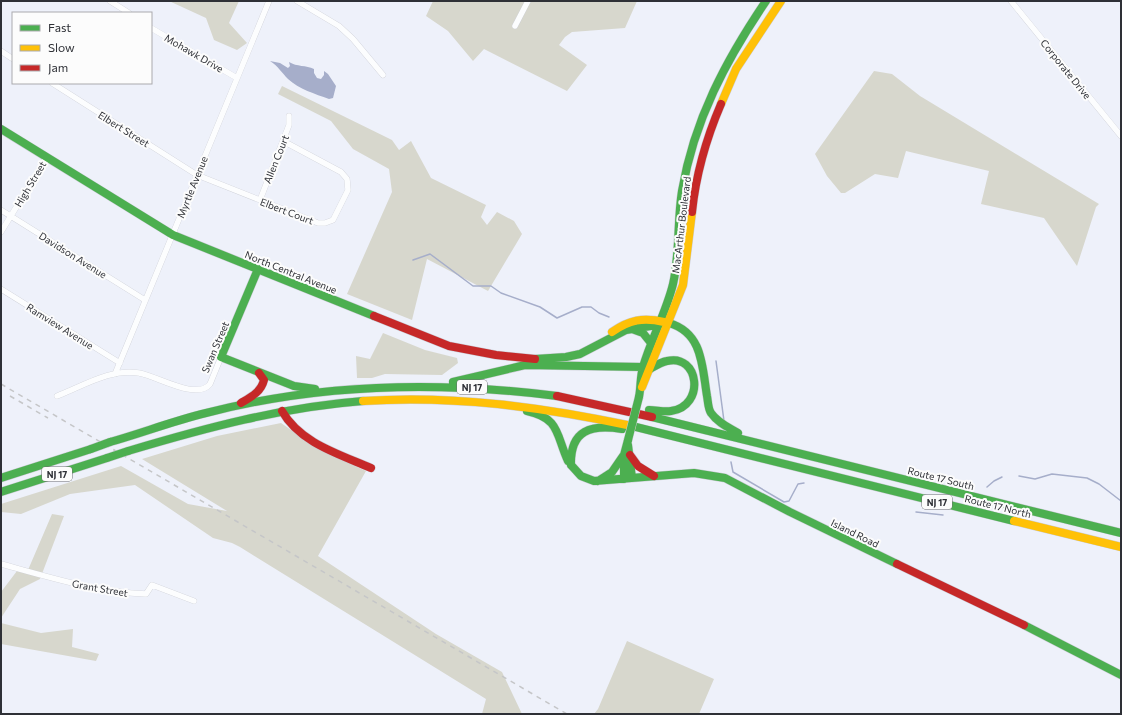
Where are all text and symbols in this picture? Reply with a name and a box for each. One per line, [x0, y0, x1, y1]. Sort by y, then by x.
legend [12, 12, 152, 84]
text: Fast [48, 20, 71, 34]
street label: Mohawk Drive [162, 31, 226, 75]
street label: Corporate Drive [1038, 37, 1094, 101]
text: Slow [48, 40, 75, 54]
text: Jam [48, 60, 68, 75]
street label: Elbert Street [96, 109, 152, 149]
street label: Allen Court [261, 133, 291, 185]
street label: Myrtle Avenue [174, 154, 210, 220]
street label: High Street [12, 159, 48, 209]
street label: MacArthur Boulevard [669, 176, 693, 274]
street label: Elbert Court [259, 195, 315, 227]
street label: Davidson Avenue [37, 229, 109, 281]
street label: North Central Avenue [243, 248, 339, 296]
street label: Ramview Avenue [24, 301, 96, 351]
street label: Swan Street [199, 319, 231, 375]
road number: NJ 17 [457, 380, 487, 394]
street label: Route 17 South [907, 464, 975, 492]
road number: NJ 17 [42, 467, 72, 481]
street label: Route 17 North [964, 492, 1032, 520]
road number: NJ 17 [922, 495, 952, 509]
street label: Island Road [829, 516, 881, 550]
street label: Grant Street [71, 577, 129, 599]

